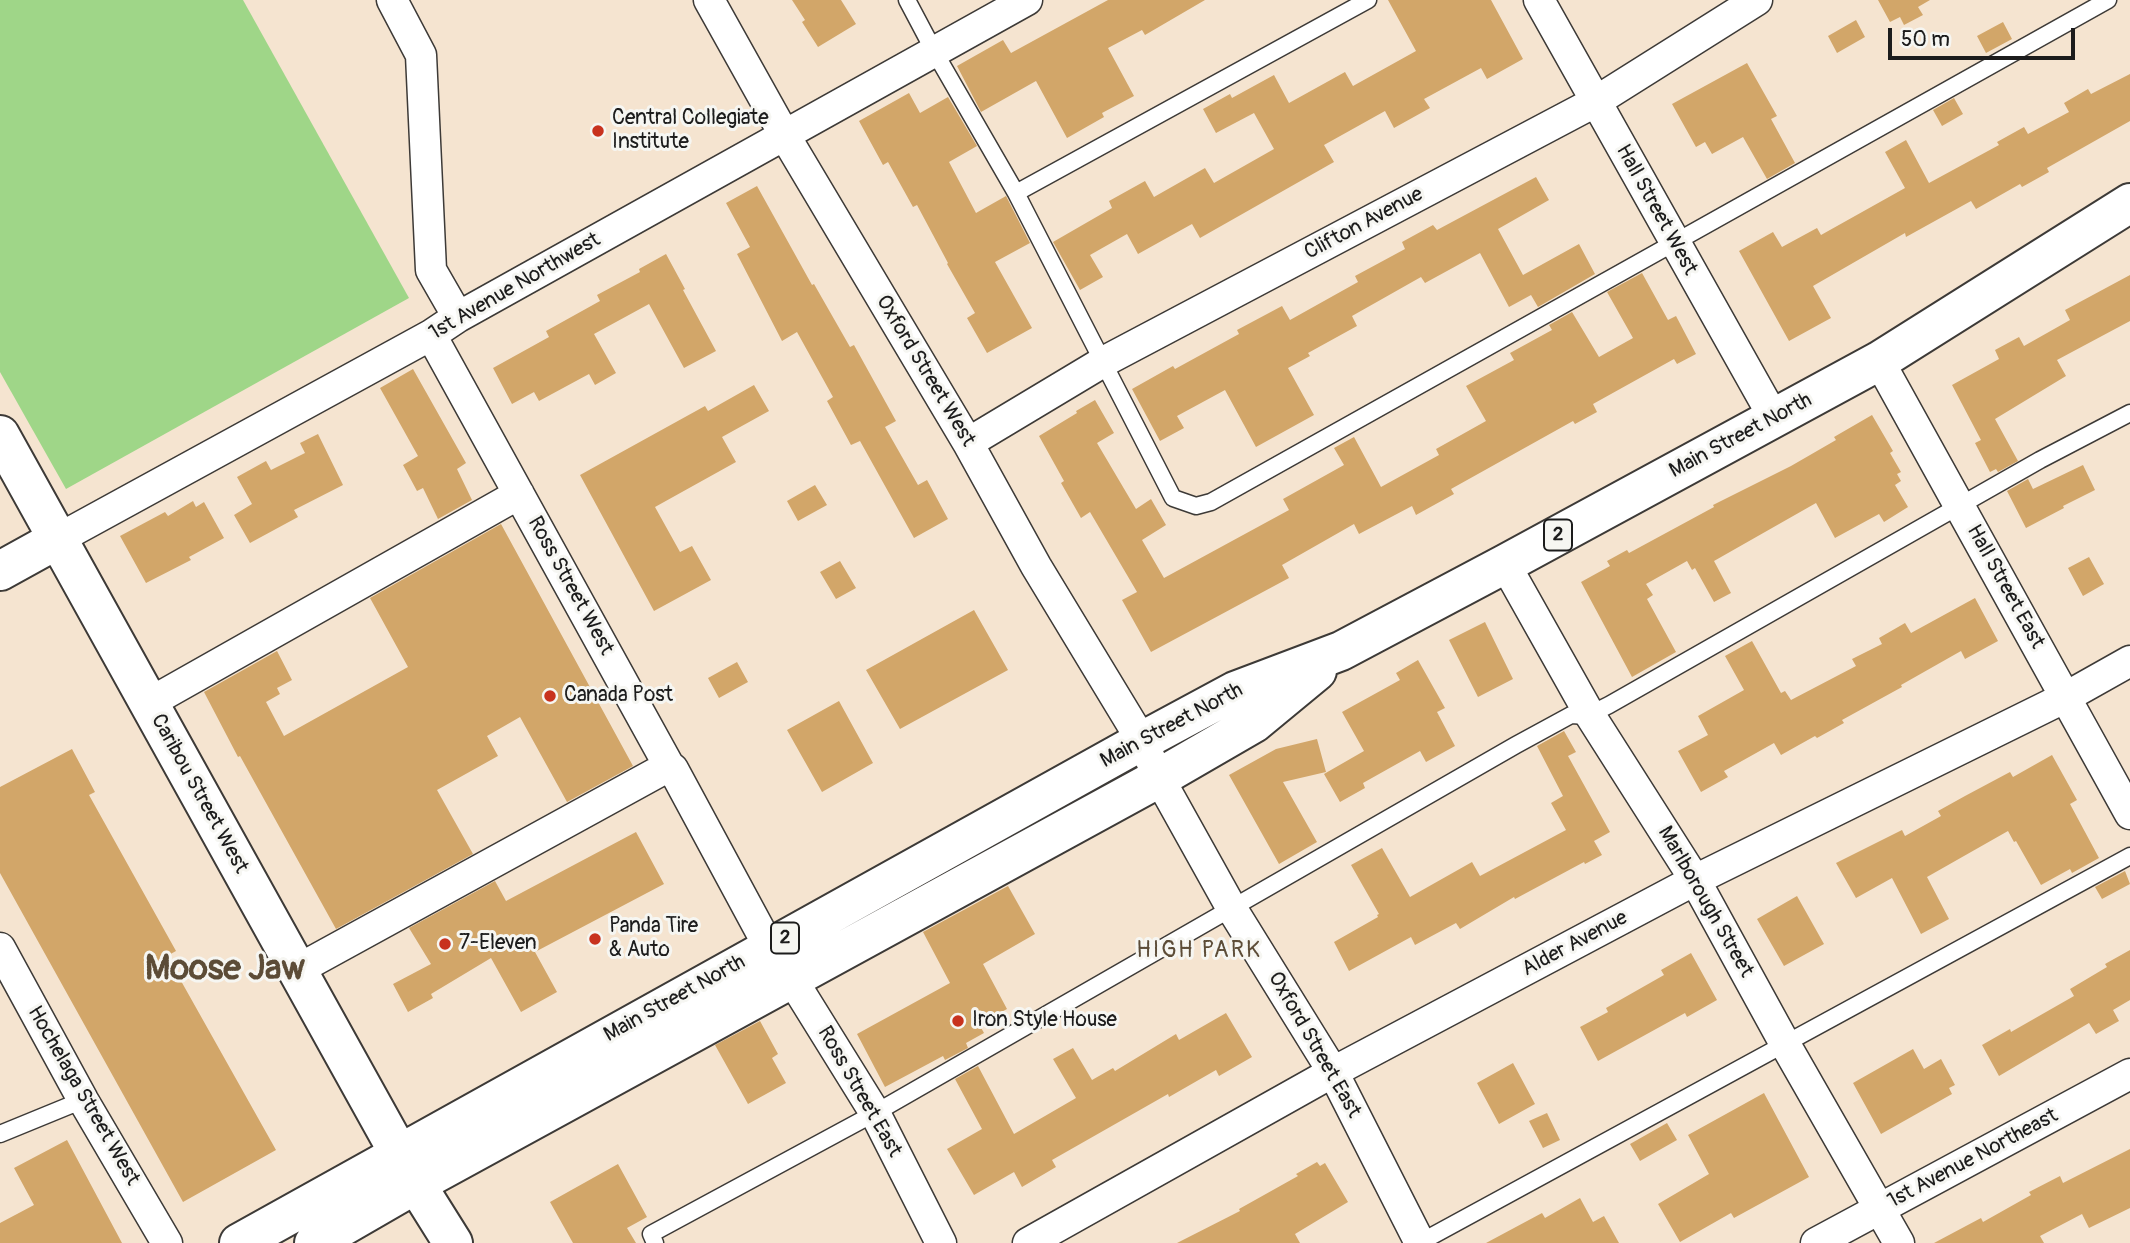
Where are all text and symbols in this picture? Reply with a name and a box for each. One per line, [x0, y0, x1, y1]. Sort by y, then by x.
scale bar [1892, 14, 2079, 58]
text: 50 m [1901, 26, 1950, 53]
place label: Central Collegiate Institute [612, 106, 769, 156]
marker: Central Collegiate Institute [590, 123, 606, 139]
street label: Hall Street West [1610, 140, 1702, 280]
street label: Clifton Avenue [1300, 182, 1428, 266]
street label: 1st Avenue Northwest [425, 228, 605, 346]
street label: Oxford Street West [870, 291, 980, 451]
street label: Main Street North [1665, 388, 1817, 484]
street label: Ross Street West [522, 512, 618, 660]
road number: 2 [1544, 520, 1572, 550]
street label: Hall Street East [1961, 521, 2049, 653]
street label: Main Street North [1096, 678, 1248, 774]
place label: Canada Post [564, 683, 673, 709]
marker: Canada Post [542, 688, 558, 704]
street label: Caribou Street West [145, 710, 253, 878]
street label: Marlborough Street [1652, 822, 1758, 982]
street label: Alder Avenue [1518, 906, 1632, 982]
place label: Panda Tire & Auto [609, 914, 698, 964]
road number: 2 [771, 922, 799, 954]
place label: 7-Eleven [459, 931, 537, 957]
marker: Panda Tire & Auto [587, 931, 603, 947]
marker: 7-Eleven [437, 936, 453, 952]
district label: HIGH PARK [1137, 937, 1261, 965]
district label: Moose Jaw [145, 949, 305, 991]
street label: Main Street North [600, 950, 750, 1048]
street label: Oxford Street East [1262, 968, 1366, 1122]
street label: Hochelaga Street West [21, 1002, 145, 1190]
place label: Iron Style House [972, 1008, 1117, 1034]
marker: Iron Style House [950, 1013, 966, 1029]
street label: Ross Street East [811, 1022, 907, 1162]
street label: 1st Avenue Northeast [1884, 1104, 2062, 1214]

